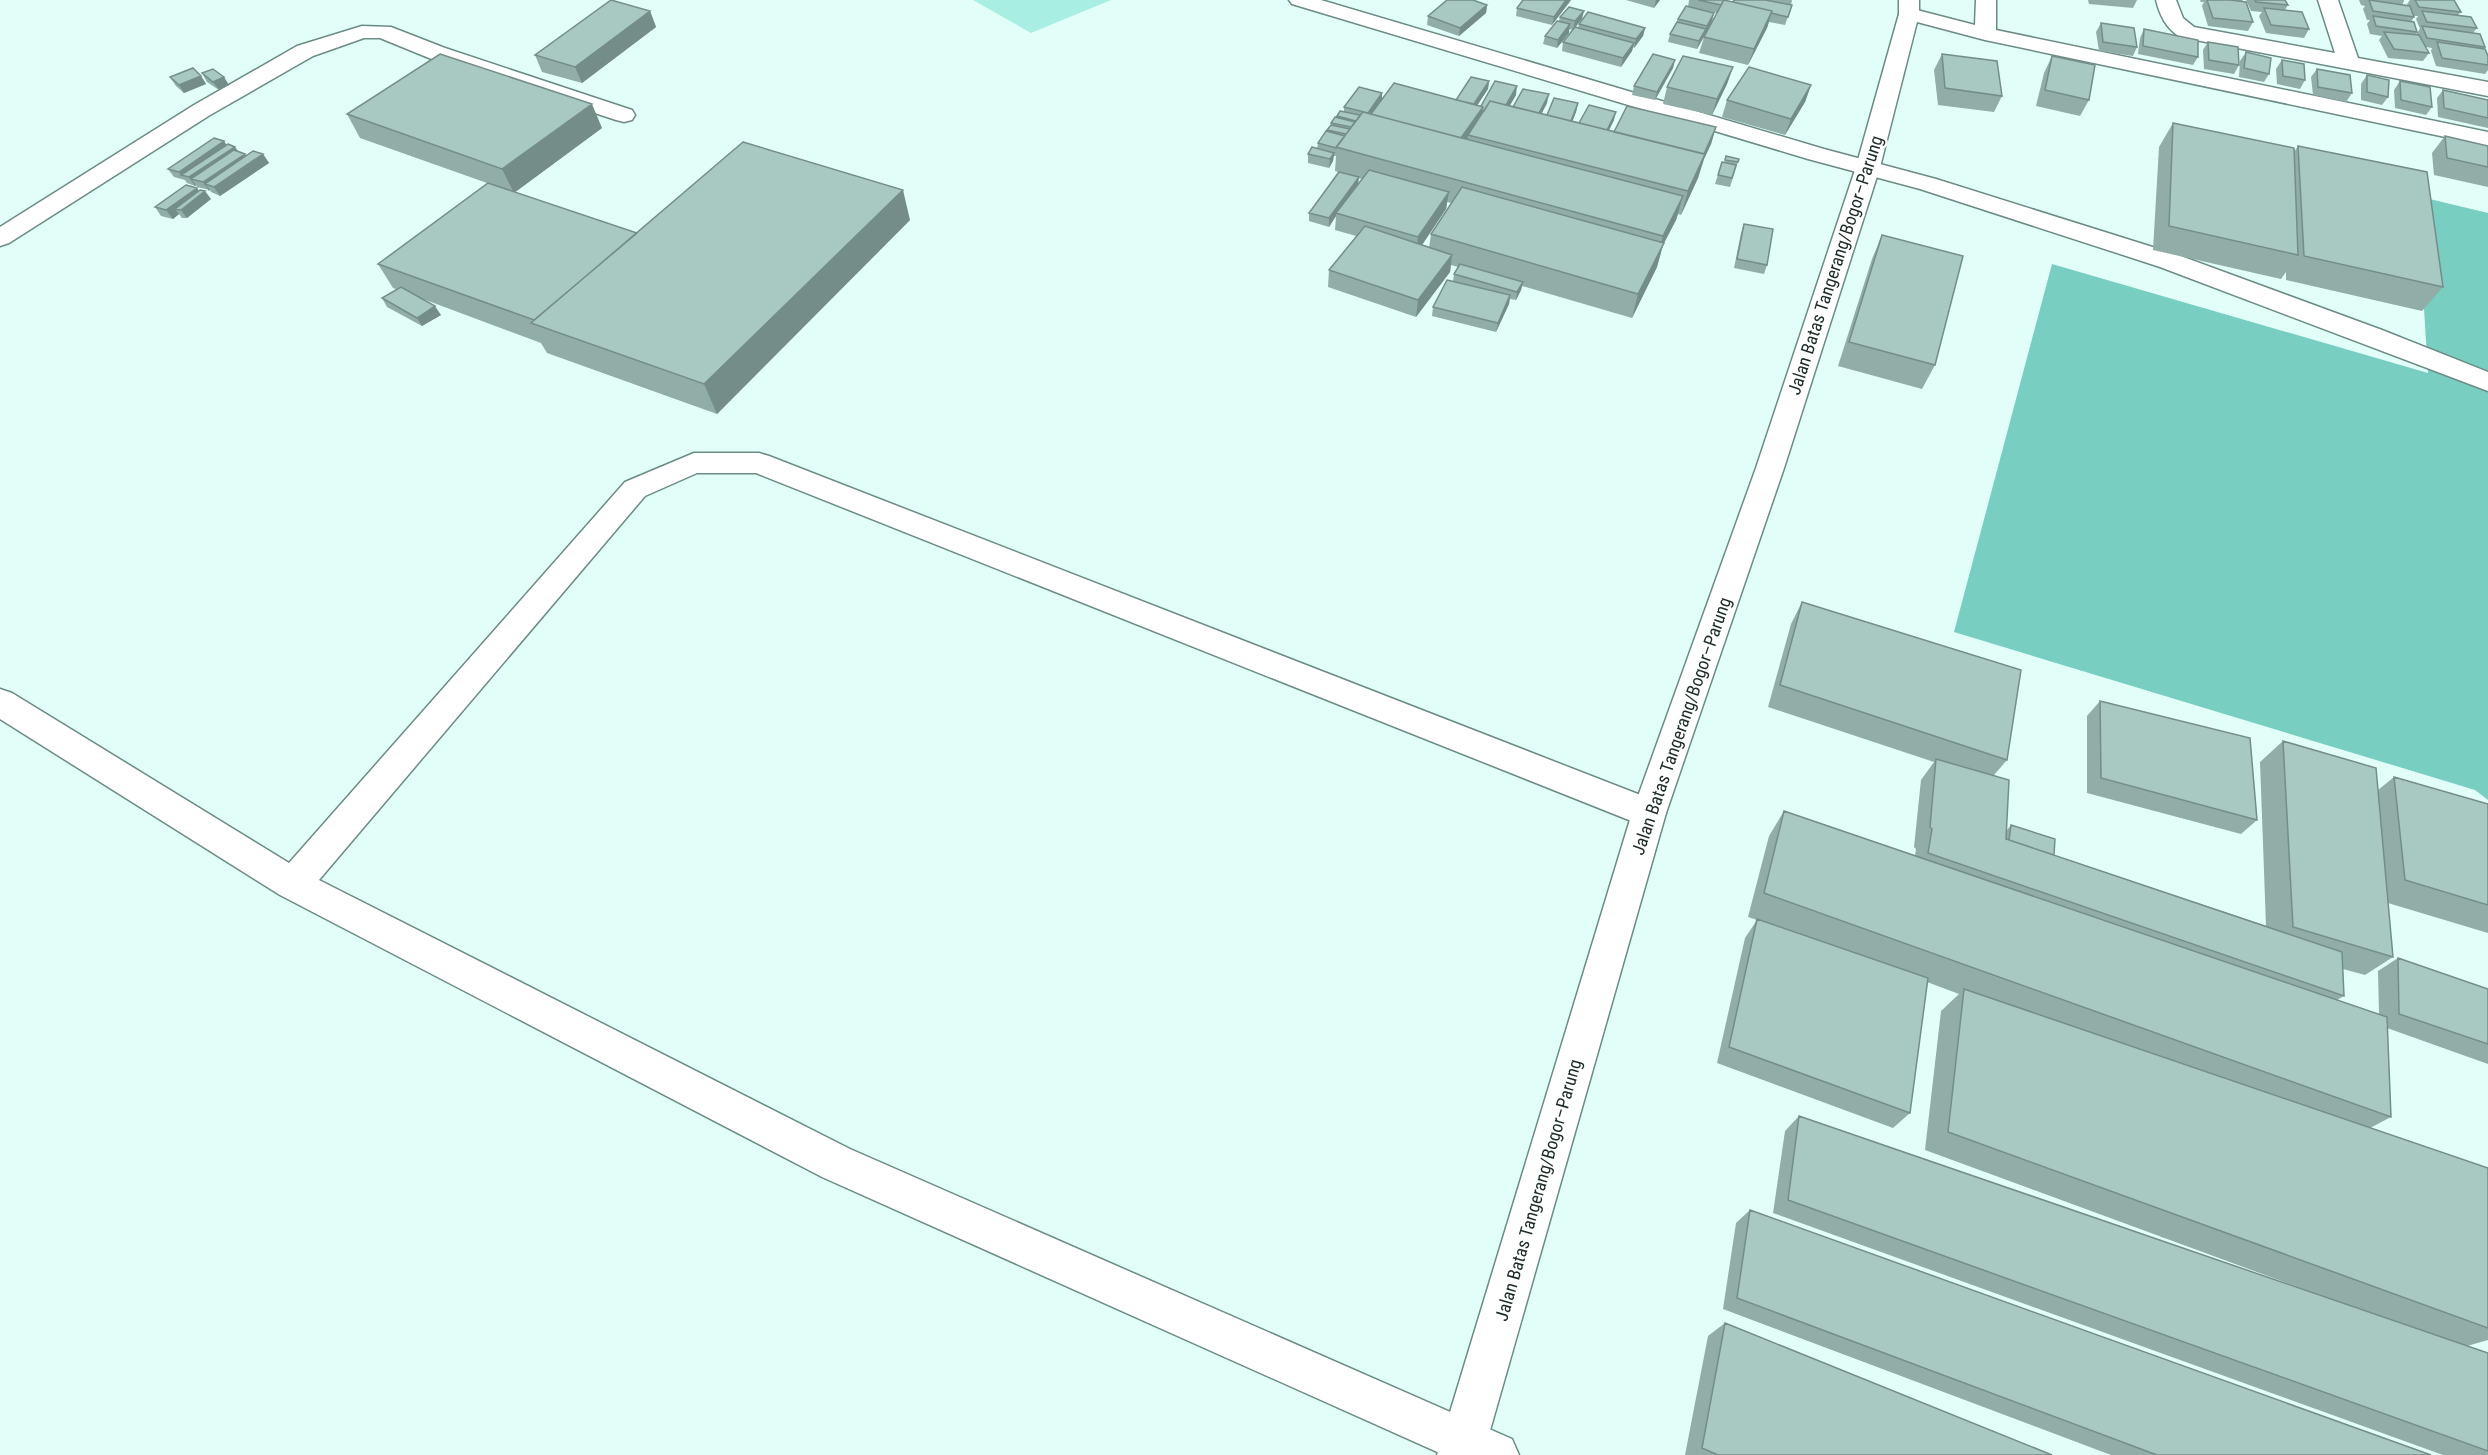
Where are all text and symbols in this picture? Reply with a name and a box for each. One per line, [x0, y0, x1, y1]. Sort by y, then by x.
street label: Jalan Batas Tangerang/Bogor–Parung [1783, 133, 1887, 397]
street label: Jalan Batas Tangerang/Bogor–Parung [1627, 594, 1735, 858]
street label: Jalan Batas Tangerang/Bogor–Parung [1491, 1057, 1585, 1323]

